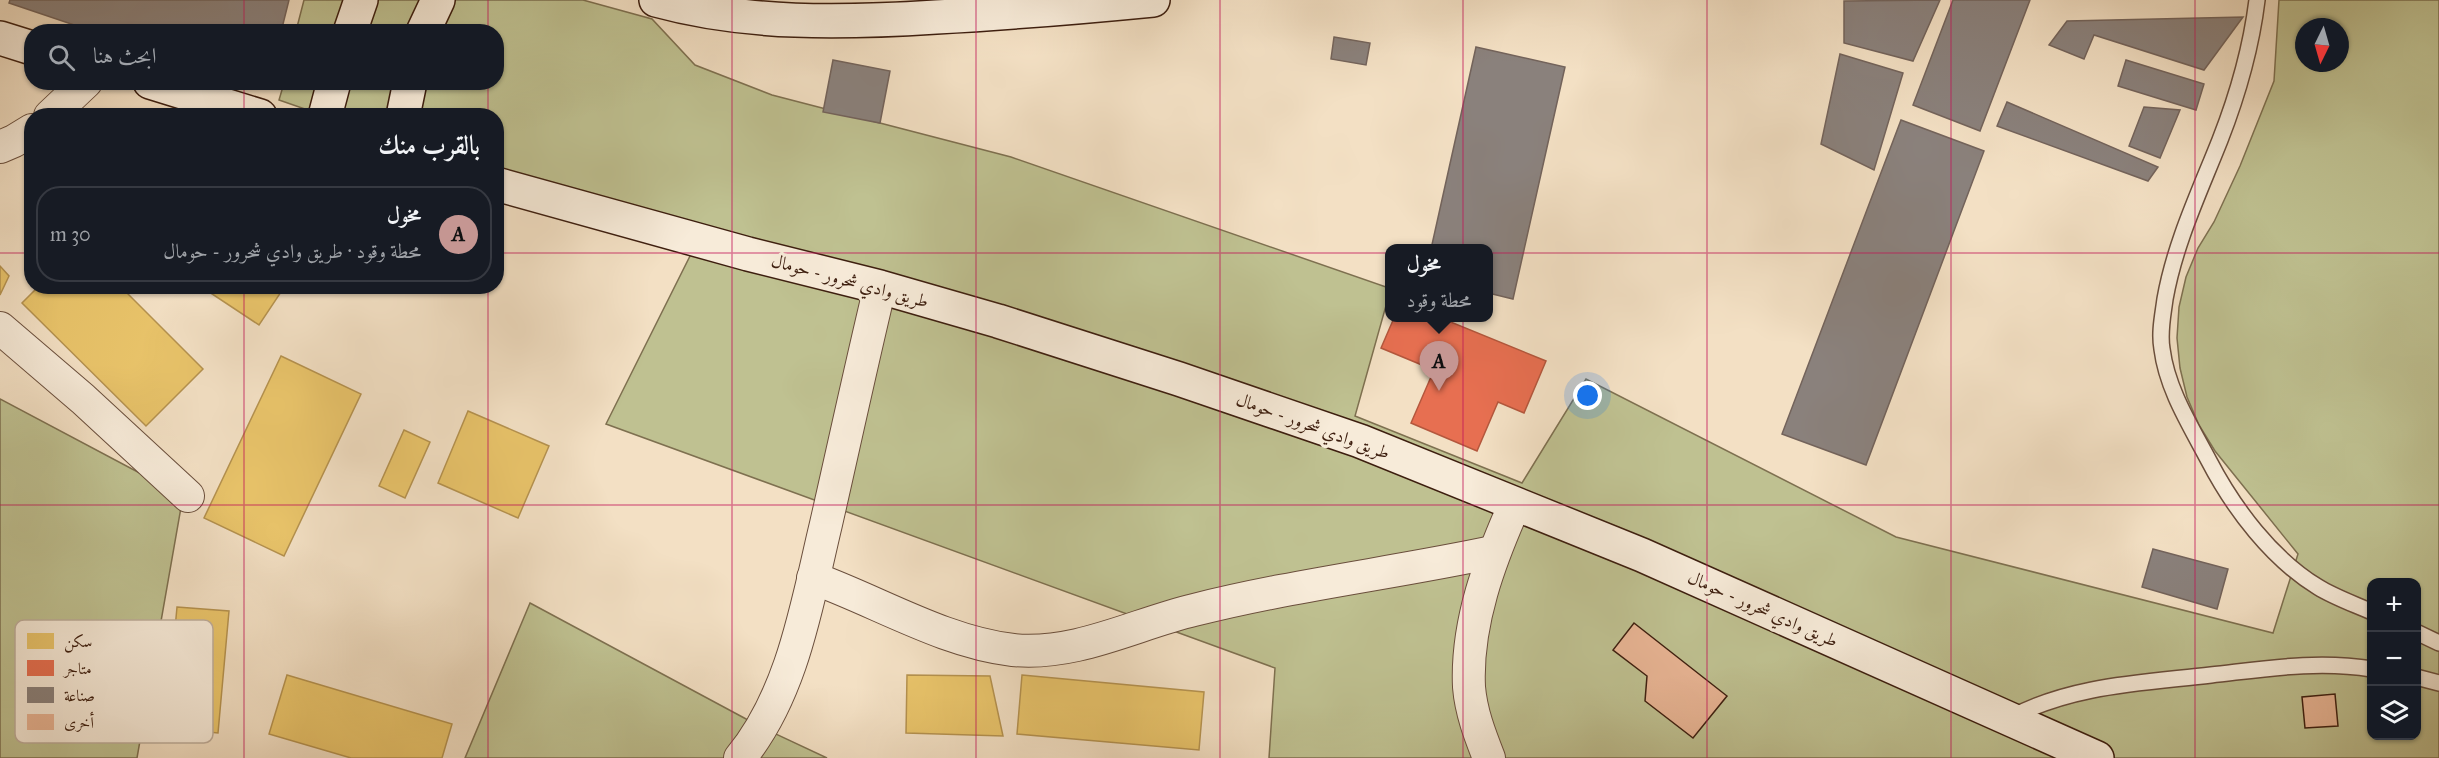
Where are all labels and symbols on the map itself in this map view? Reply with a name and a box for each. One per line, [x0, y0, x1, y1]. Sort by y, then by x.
north arrow [2295, 18, 2349, 72]
street label: طريق وادي شحرور - حومال [768, 249, 931, 316]
pin: A [1420, 342, 1458, 391]
your location [1573, 381, 1602, 410]
street label: طريق وادي شحرور - حومال [1232, 388, 1393, 468]
street label: طريق وادي شحرور - حومال [1683, 566, 1841, 656]
legend [15, 620, 213, 743]
text: سكن [64, 632, 92, 653]
text: متاجر [62, 659, 92, 679]
text: صناعة [64, 686, 95, 705]
text: أخرى [64, 711, 94, 733]

